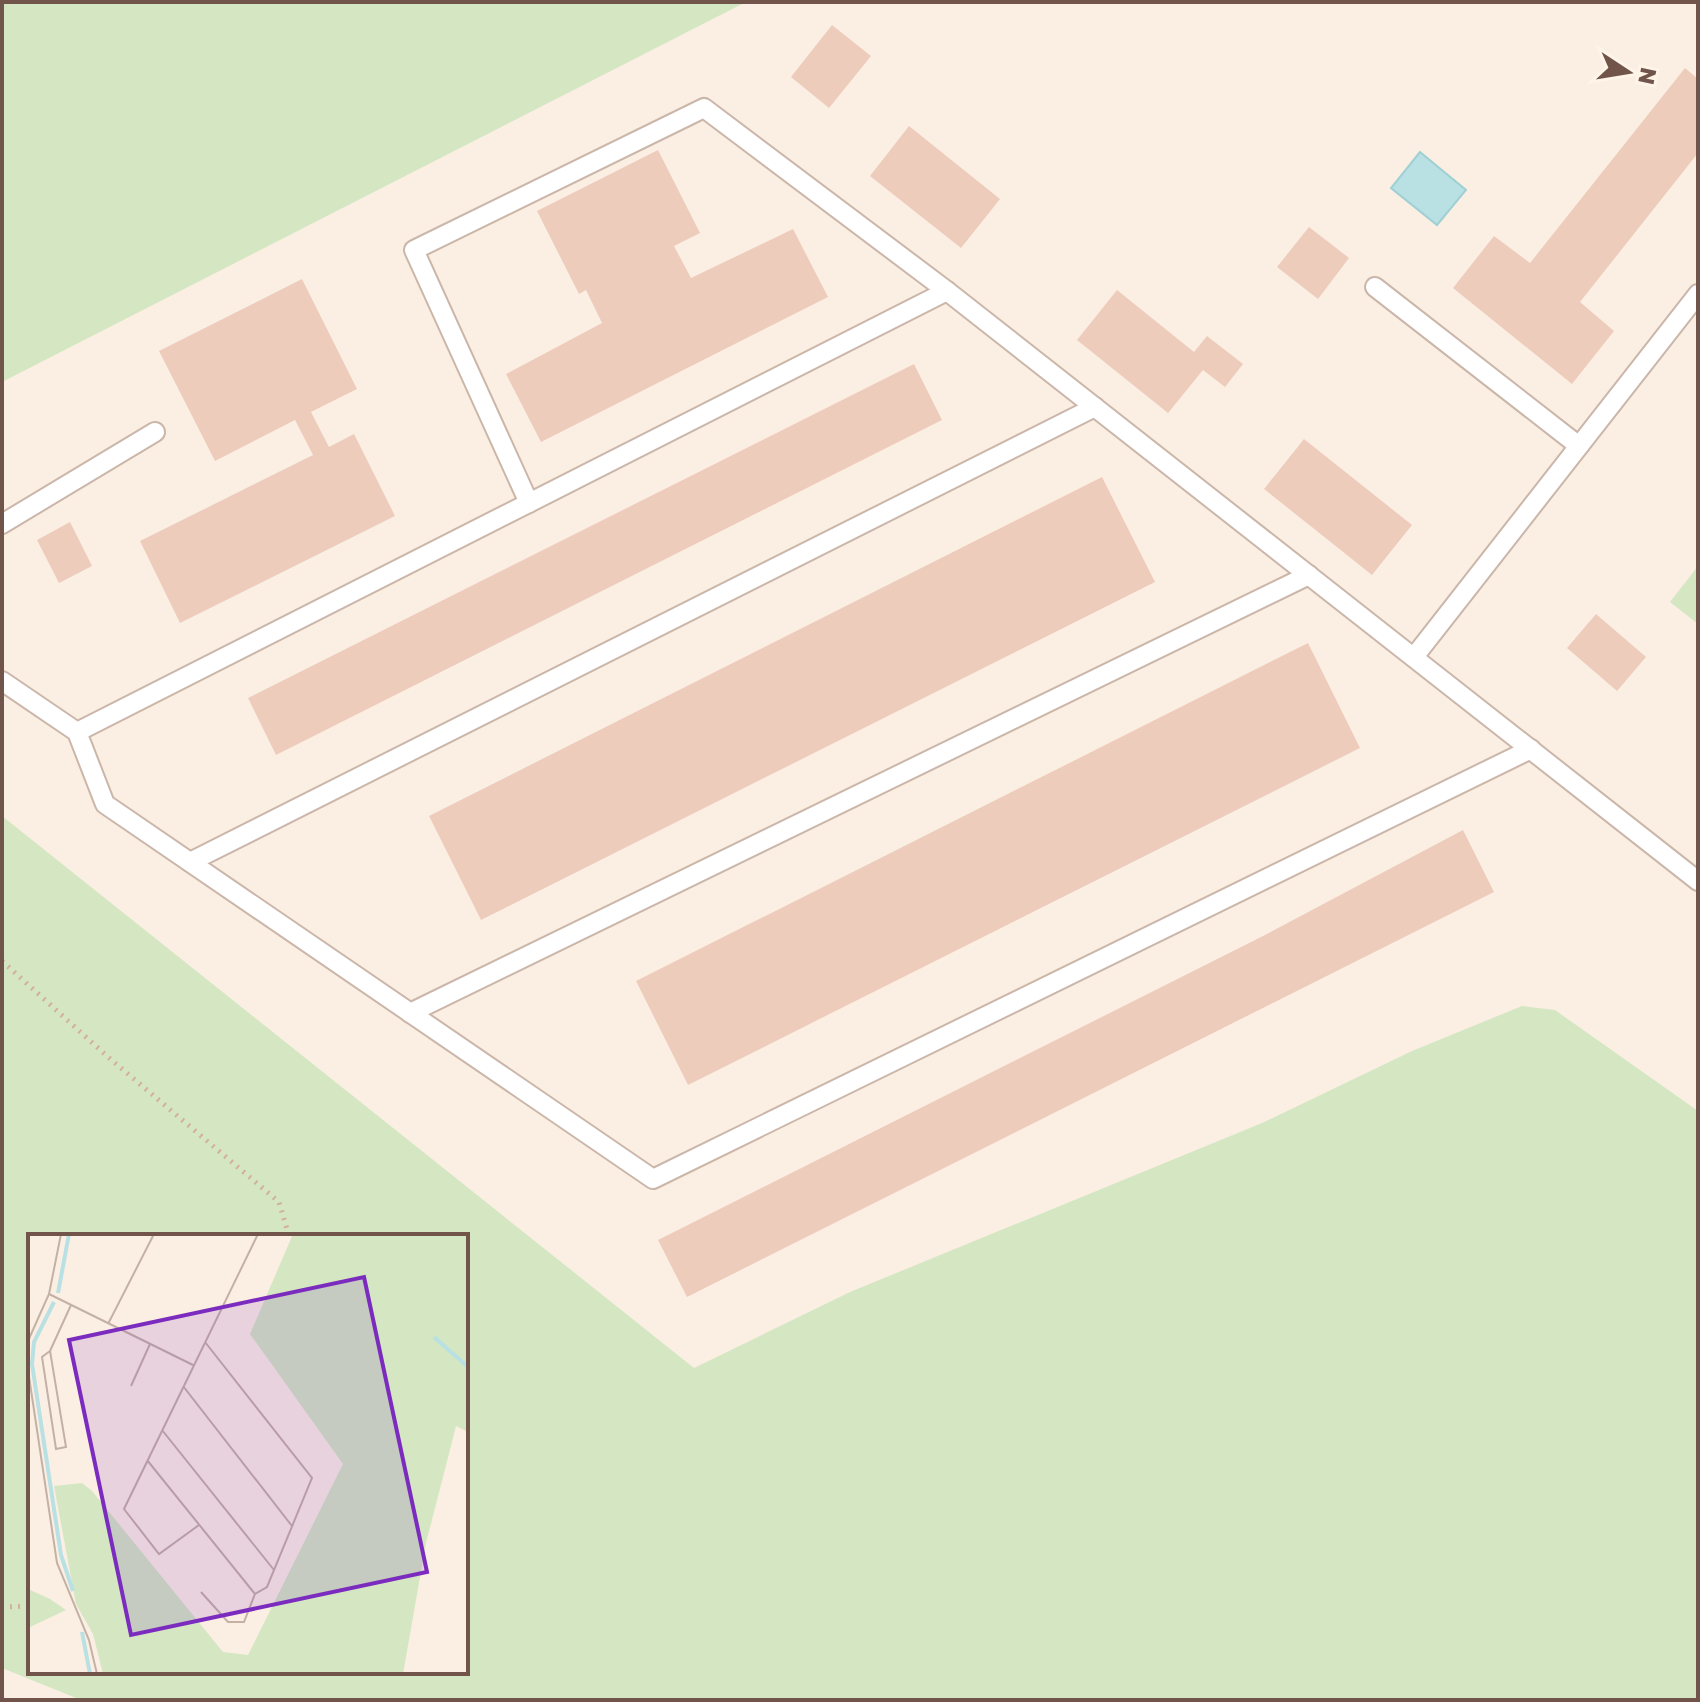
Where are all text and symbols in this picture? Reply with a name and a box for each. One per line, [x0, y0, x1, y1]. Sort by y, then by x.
north arrow [1588, 32, 1668, 112]
text: N [1633, 65, 1663, 87]
inset map [28, 1234, 468, 1674]

